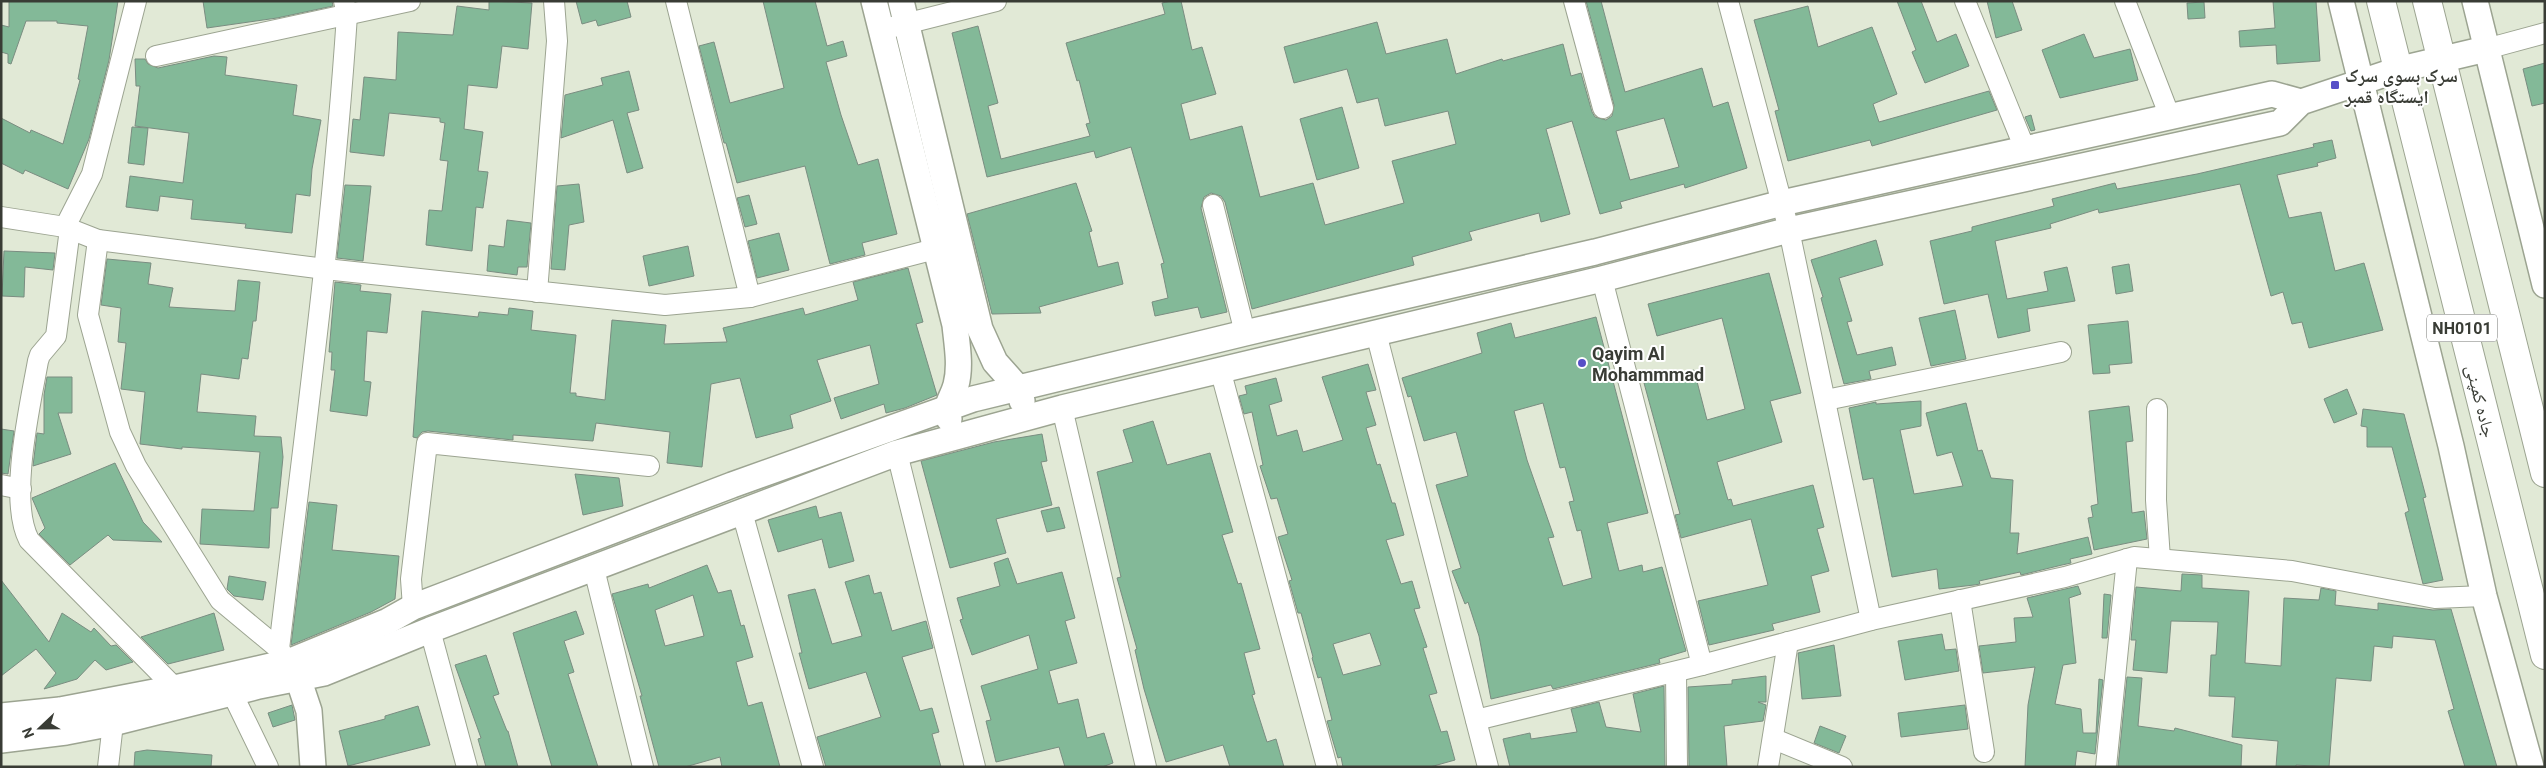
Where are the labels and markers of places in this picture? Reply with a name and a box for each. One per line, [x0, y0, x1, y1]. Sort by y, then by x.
place label: سرک بسوی سرک ایستگاه قمبر [2344, 65, 2458, 107]
marker: سرک بسوی سرک ایستگاه قمبر [2329, 79, 2341, 91]
place label: Qayim Al Mohammmad [1592, 343, 1704, 385]
marker: Qayim Al Mohammmad [1576, 357, 1588, 369]

